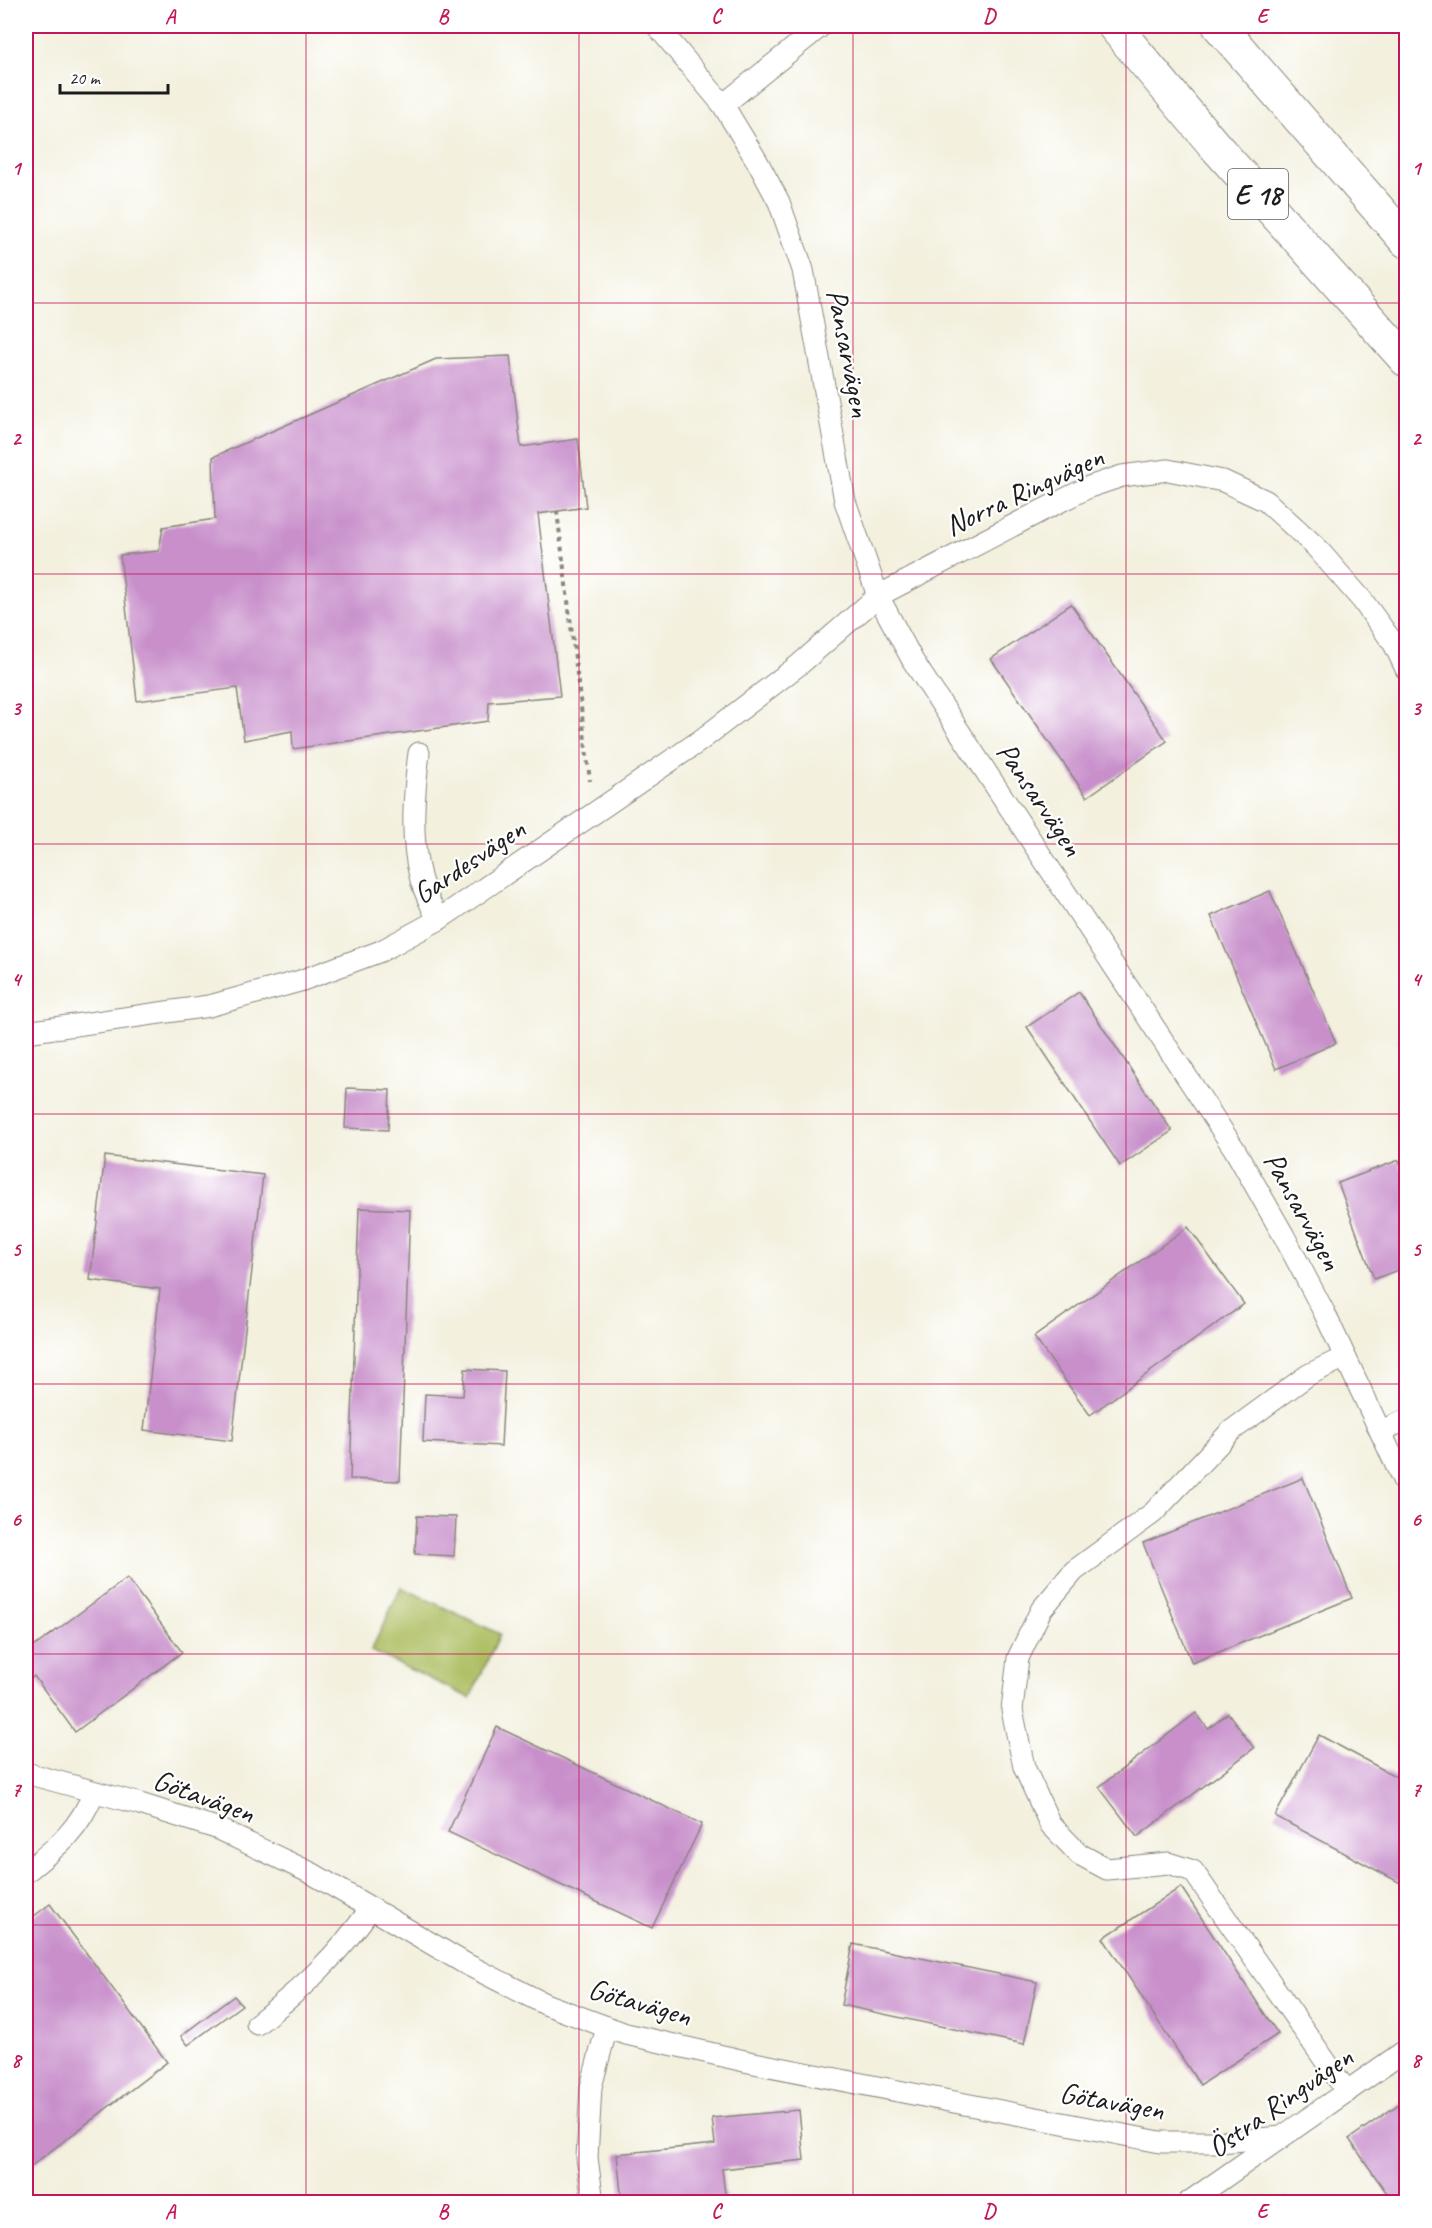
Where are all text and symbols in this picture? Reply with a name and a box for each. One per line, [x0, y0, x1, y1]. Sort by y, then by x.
text: A [165, 4, 177, 29]
text: B [438, 4, 450, 29]
text: C [711, 4, 723, 29]
text: D [983, 4, 997, 29]
text: E [1257, 4, 1271, 29]
scale bar [60, 57, 168, 95]
text: 20 m [69, 67, 102, 89]
text: 1 [12, 156, 23, 181]
text: 1 [1412, 156, 1423, 181]
road number: E 18 [1228, 169, 1288, 219]
street label: Pansarvägen [818, 286, 880, 421]
text: 2 [12, 426, 23, 451]
text: 2 [1412, 426, 1423, 451]
street label: Norra Ringvägen [938, 437, 1110, 544]
text: 3 [12, 696, 23, 721]
text: 3 [1412, 696, 1423, 721]
street label: Pansarvägen [988, 735, 1092, 864]
street label: Gardesvägen [406, 809, 533, 912]
text: 4 [12, 967, 24, 992]
text: 4 [1412, 967, 1424, 992]
street label: Pansarvägen [1255, 1145, 1351, 1277]
text: 5 [12, 1237, 23, 1262]
text: 5 [1412, 1237, 1423, 1262]
text: 6 [11, 1507, 22, 1532]
text: 6 [1411, 1507, 1422, 1532]
street label: Götavägen [148, 1760, 260, 1832]
text: 7 [12, 1777, 23, 1802]
text: 7 [1412, 1777, 1423, 1802]
street label: Götavägen [584, 1969, 696, 2035]
street label: Östra Ringvägen [1200, 2038, 1361, 2166]
text: 8 [12, 2048, 24, 2073]
text: 8 [1412, 2048, 1424, 2073]
street label: Götavägen [1057, 2073, 1168, 2129]
text: A [165, 2199, 177, 2224]
text: B [438, 2199, 450, 2224]
text: C [711, 2199, 723, 2224]
text: D [983, 2199, 997, 2224]
text: E [1257, 2199, 1271, 2224]

